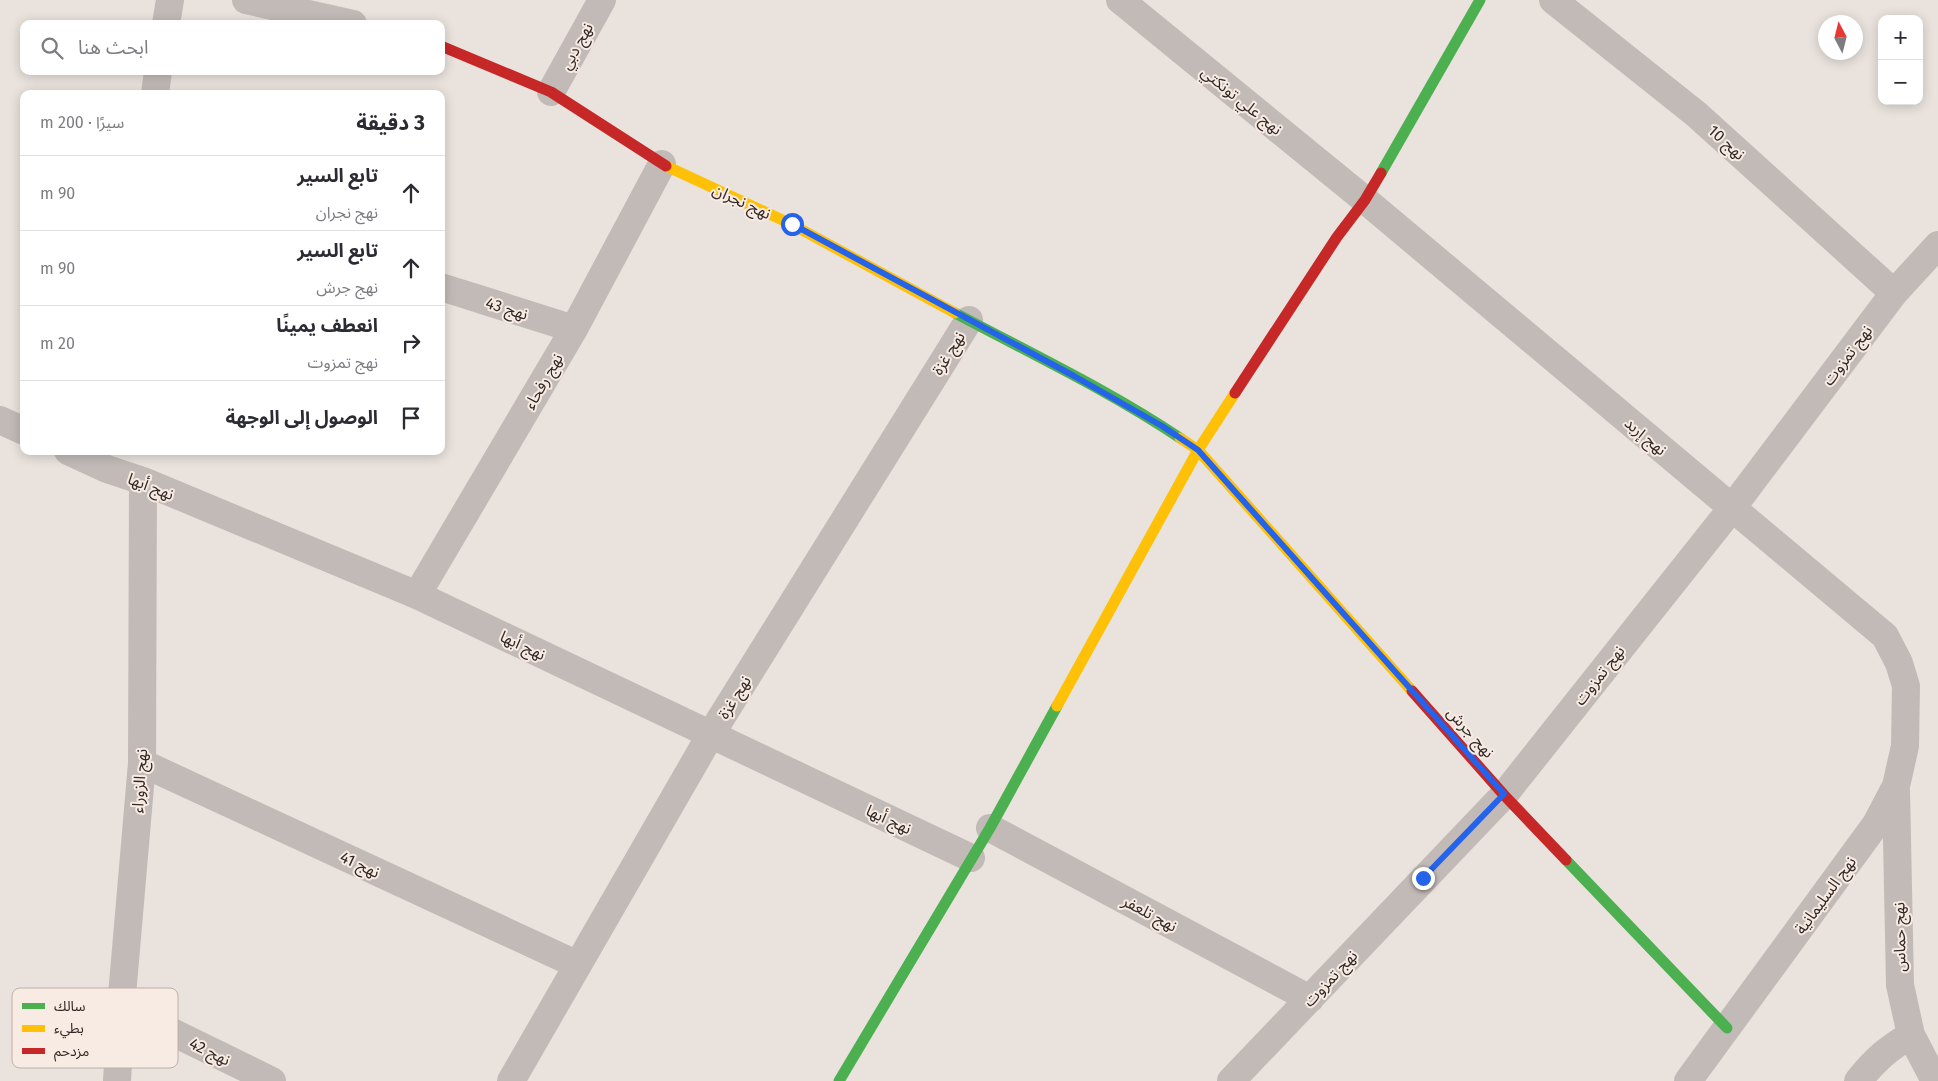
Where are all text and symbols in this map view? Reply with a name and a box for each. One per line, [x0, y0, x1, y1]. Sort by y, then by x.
north arrow [1818, 15, 1863, 60]
map controls [1878, 15, 1923, 105]
button: + [1878, 15, 1923, 60]
street label: نهج دبي [556, 19, 600, 75]
search box [20, 20, 445, 75]
icon: search [38, 34, 66, 62]
text: ابحث هنا [78, 36, 149, 59]
button: − [1878, 60, 1923, 105]
street label: نهج علي تونكتي [1196, 62, 1286, 141]
text: 3 دقيقة [356, 110, 425, 136]
text: سيرًا · 200 m [40, 113, 124, 132]
street label: نهج 10 [1702, 121, 1749, 166]
text: تابع السير [297, 164, 378, 187]
icon: ahead [397, 179, 425, 207]
street label: نهج نجران [708, 180, 774, 226]
text: 90 m [40, 184, 75, 203]
text: نهج نجران [316, 203, 378, 222]
route start [781, 213, 804, 236]
text: تابع السير [297, 239, 378, 262]
icon: ahead [397, 254, 425, 282]
text: 90 m [40, 259, 75, 278]
text: نهج جرش [316, 278, 378, 297]
street label: نهج 43 [483, 293, 530, 327]
text: انعطف يمينًا [276, 314, 378, 337]
street label: نهج تمزوت [1819, 321, 1879, 391]
street label: نهج غزة [928, 328, 972, 380]
icon: right [397, 329, 425, 357]
text: 20 m [40, 334, 75, 353]
street label: نهج رفحاء [520, 350, 570, 414]
text: نهج تمزوت [308, 353, 378, 372]
icon: arrive [397, 404, 425, 432]
text: الوصول إلى الوجهة [226, 406, 378, 429]
street label: نهج إربد [1619, 413, 1671, 462]
street label: نهج أبها [124, 469, 177, 507]
street label: نهج أبها [496, 627, 549, 667]
street label: نهج تمزوت [1570, 642, 1631, 711]
street label: نهج غزة [714, 672, 758, 724]
street label: نهج جرش [1441, 703, 1498, 764]
street label: نهج الزوراء [128, 748, 154, 814]
street label: نهج أبها [862, 801, 915, 841]
street label: نهج 41 [336, 847, 383, 885]
street label: نهج السليمانية [1791, 853, 1862, 940]
route end [1412, 867, 1435, 890]
street label: نهج تلعفر [1117, 891, 1180, 938]
street label: نهج حماس [1889, 902, 1913, 972]
street label: نهج تمزوت [1299, 946, 1364, 1013]
legend [12, 988, 178, 1068]
text: سالك [54, 998, 86, 1015]
text: بطيء [54, 1020, 84, 1039]
street label: نهج 42 [185, 1033, 233, 1072]
text: مزدحم [54, 1043, 89, 1062]

